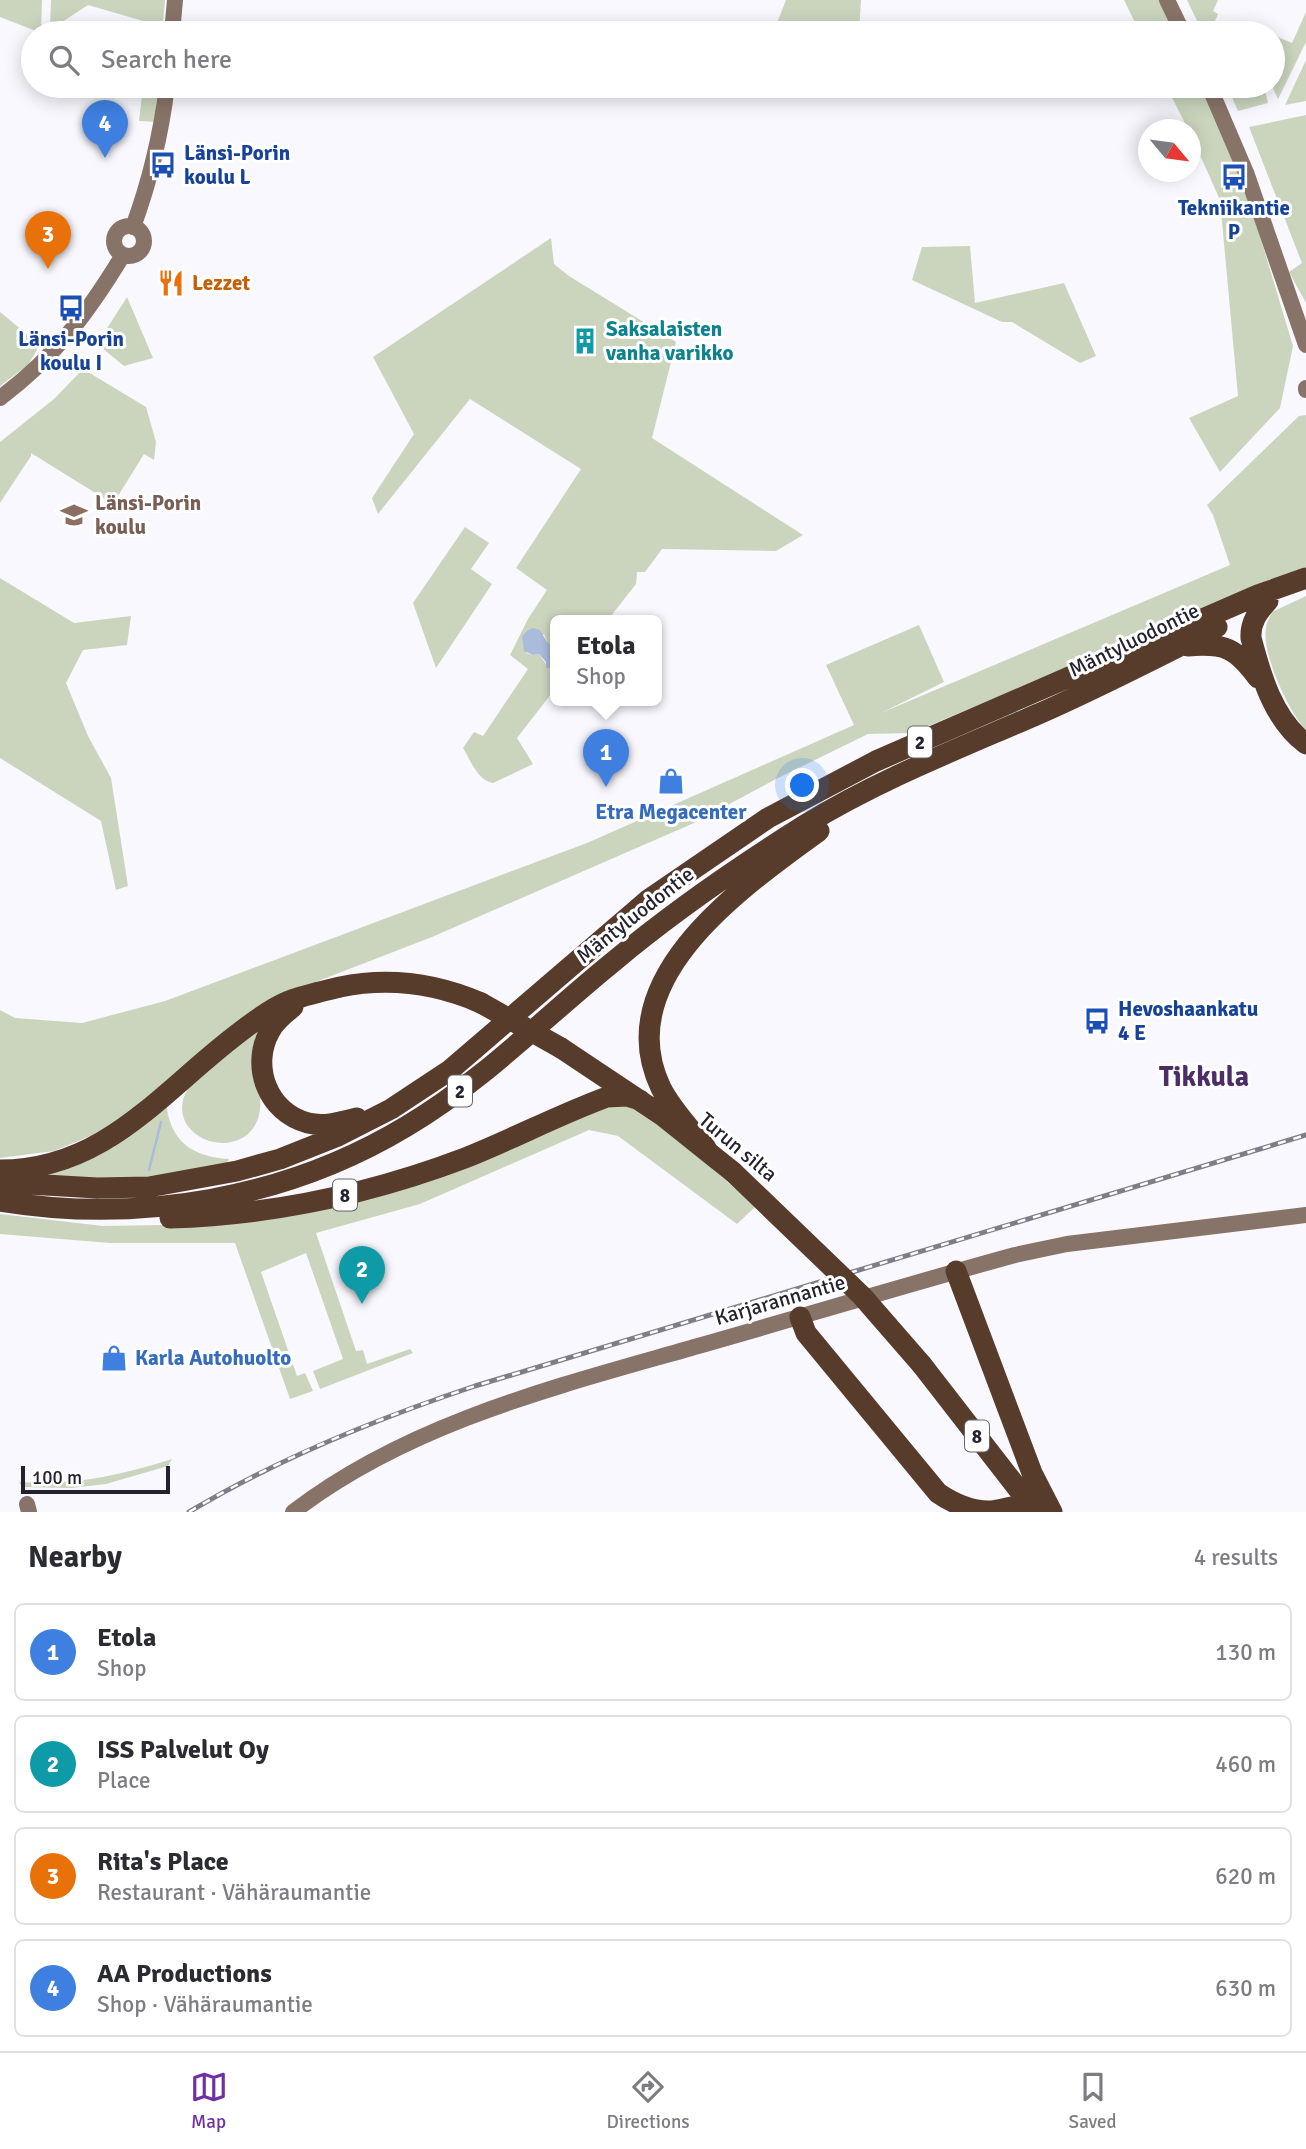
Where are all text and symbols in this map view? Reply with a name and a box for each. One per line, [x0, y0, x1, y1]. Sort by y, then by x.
search box [21, 21, 1285, 98]
icon: search [45, 41, 83, 79]
text: Search here [101, 44, 232, 76]
pin: 4 [82, 100, 128, 158]
north arrow [1138, 119, 1201, 182]
place label: Länsi-Porin koulu L [184, 140, 290, 190]
bus stop icon: Länsi-Porin koulu L [148, 150, 178, 180]
bus stop icon: Tekniikantie P [1219, 162, 1249, 192]
place label: Tekniikantie P [1178, 195, 1290, 245]
pin: 3 [25, 211, 71, 269]
restaurant icon: Lezzet [156, 268, 186, 298]
place label: Lezzet [192, 270, 250, 296]
bus stop icon: Länsi-Porin koulu I [56, 293, 86, 323]
place label: Saksalaisten vanha varikko [605, 316, 733, 366]
place label: Länsi-Porin koulu I [18, 326, 124, 376]
building icon: Saksalaisten vanha varikko [570, 326, 600, 356]
place label: Länsi-Porin koulu [95, 490, 201, 540]
school or university icon: Länsi-Porin koulu [59, 500, 89, 530]
street label: Mäntyluodontie [1065, 597, 1203, 683]
popup [550, 615, 662, 706]
text: Etola [576, 630, 636, 662]
text: Shop [576, 662, 626, 691]
road number: 2 [908, 726, 932, 758]
pin: 1 [583, 729, 629, 787]
shop icon: Etra Megacenter [656, 766, 686, 796]
your location [785, 768, 819, 802]
place label: Etra Megacenter [595, 799, 747, 825]
street label: Mäntyluodontie [571, 861, 699, 969]
place label: Hevoshaankatu 4 E [1118, 996, 1258, 1046]
bus stop icon: Hevoshaankatu 4 E [1082, 1006, 1112, 1036]
district label: Tikkula [1159, 1060, 1249, 1094]
road number: 2 [448, 1076, 472, 1106]
street label: Turun silta [694, 1107, 782, 1187]
road number: 8 [333, 1180, 357, 1210]
pin: 2 [339, 1246, 385, 1304]
street label: Karjarannantie [712, 1269, 848, 1331]
shop icon: Karla Autohuolto [99, 1343, 129, 1373]
place label: Karla Autohuolto [135, 1345, 291, 1371]
road number: 8 [965, 1420, 989, 1452]
scale bar [21, 1463, 170, 1495]
text: 100 m [32, 1466, 82, 1490]
text: Nearby [28, 1539, 122, 1576]
text: 4 results [1194, 1543, 1278, 1572]
text: Etola [97, 1622, 156, 1654]
text: 1 [47, 1638, 59, 1667]
text: 130 m [1215, 1638, 1276, 1667]
text: Shop [97, 1654, 146, 1683]
text: ISS Palvelut Oy [97, 1734, 269, 1766]
text: 2 [47, 1750, 59, 1779]
text: 460 m [1215, 1750, 1276, 1779]
text: Place [97, 1766, 151, 1795]
text: Rita's Place [97, 1846, 229, 1878]
text: 3 [47, 1862, 59, 1891]
text: 620 m [1215, 1862, 1276, 1891]
text: Restaurant · Vähäraumantie [97, 1878, 371, 1907]
text: AA Productions [97, 1958, 272, 1990]
text: 4 [47, 1974, 59, 2003]
text: 630 m [1215, 1974, 1276, 2003]
text: Shop · Vähäraumantie [97, 1990, 313, 2019]
tab: Map [190, 2068, 228, 2134]
tab: Directions [607, 2068, 690, 2134]
tab: Saved [1069, 2068, 1116, 2134]

